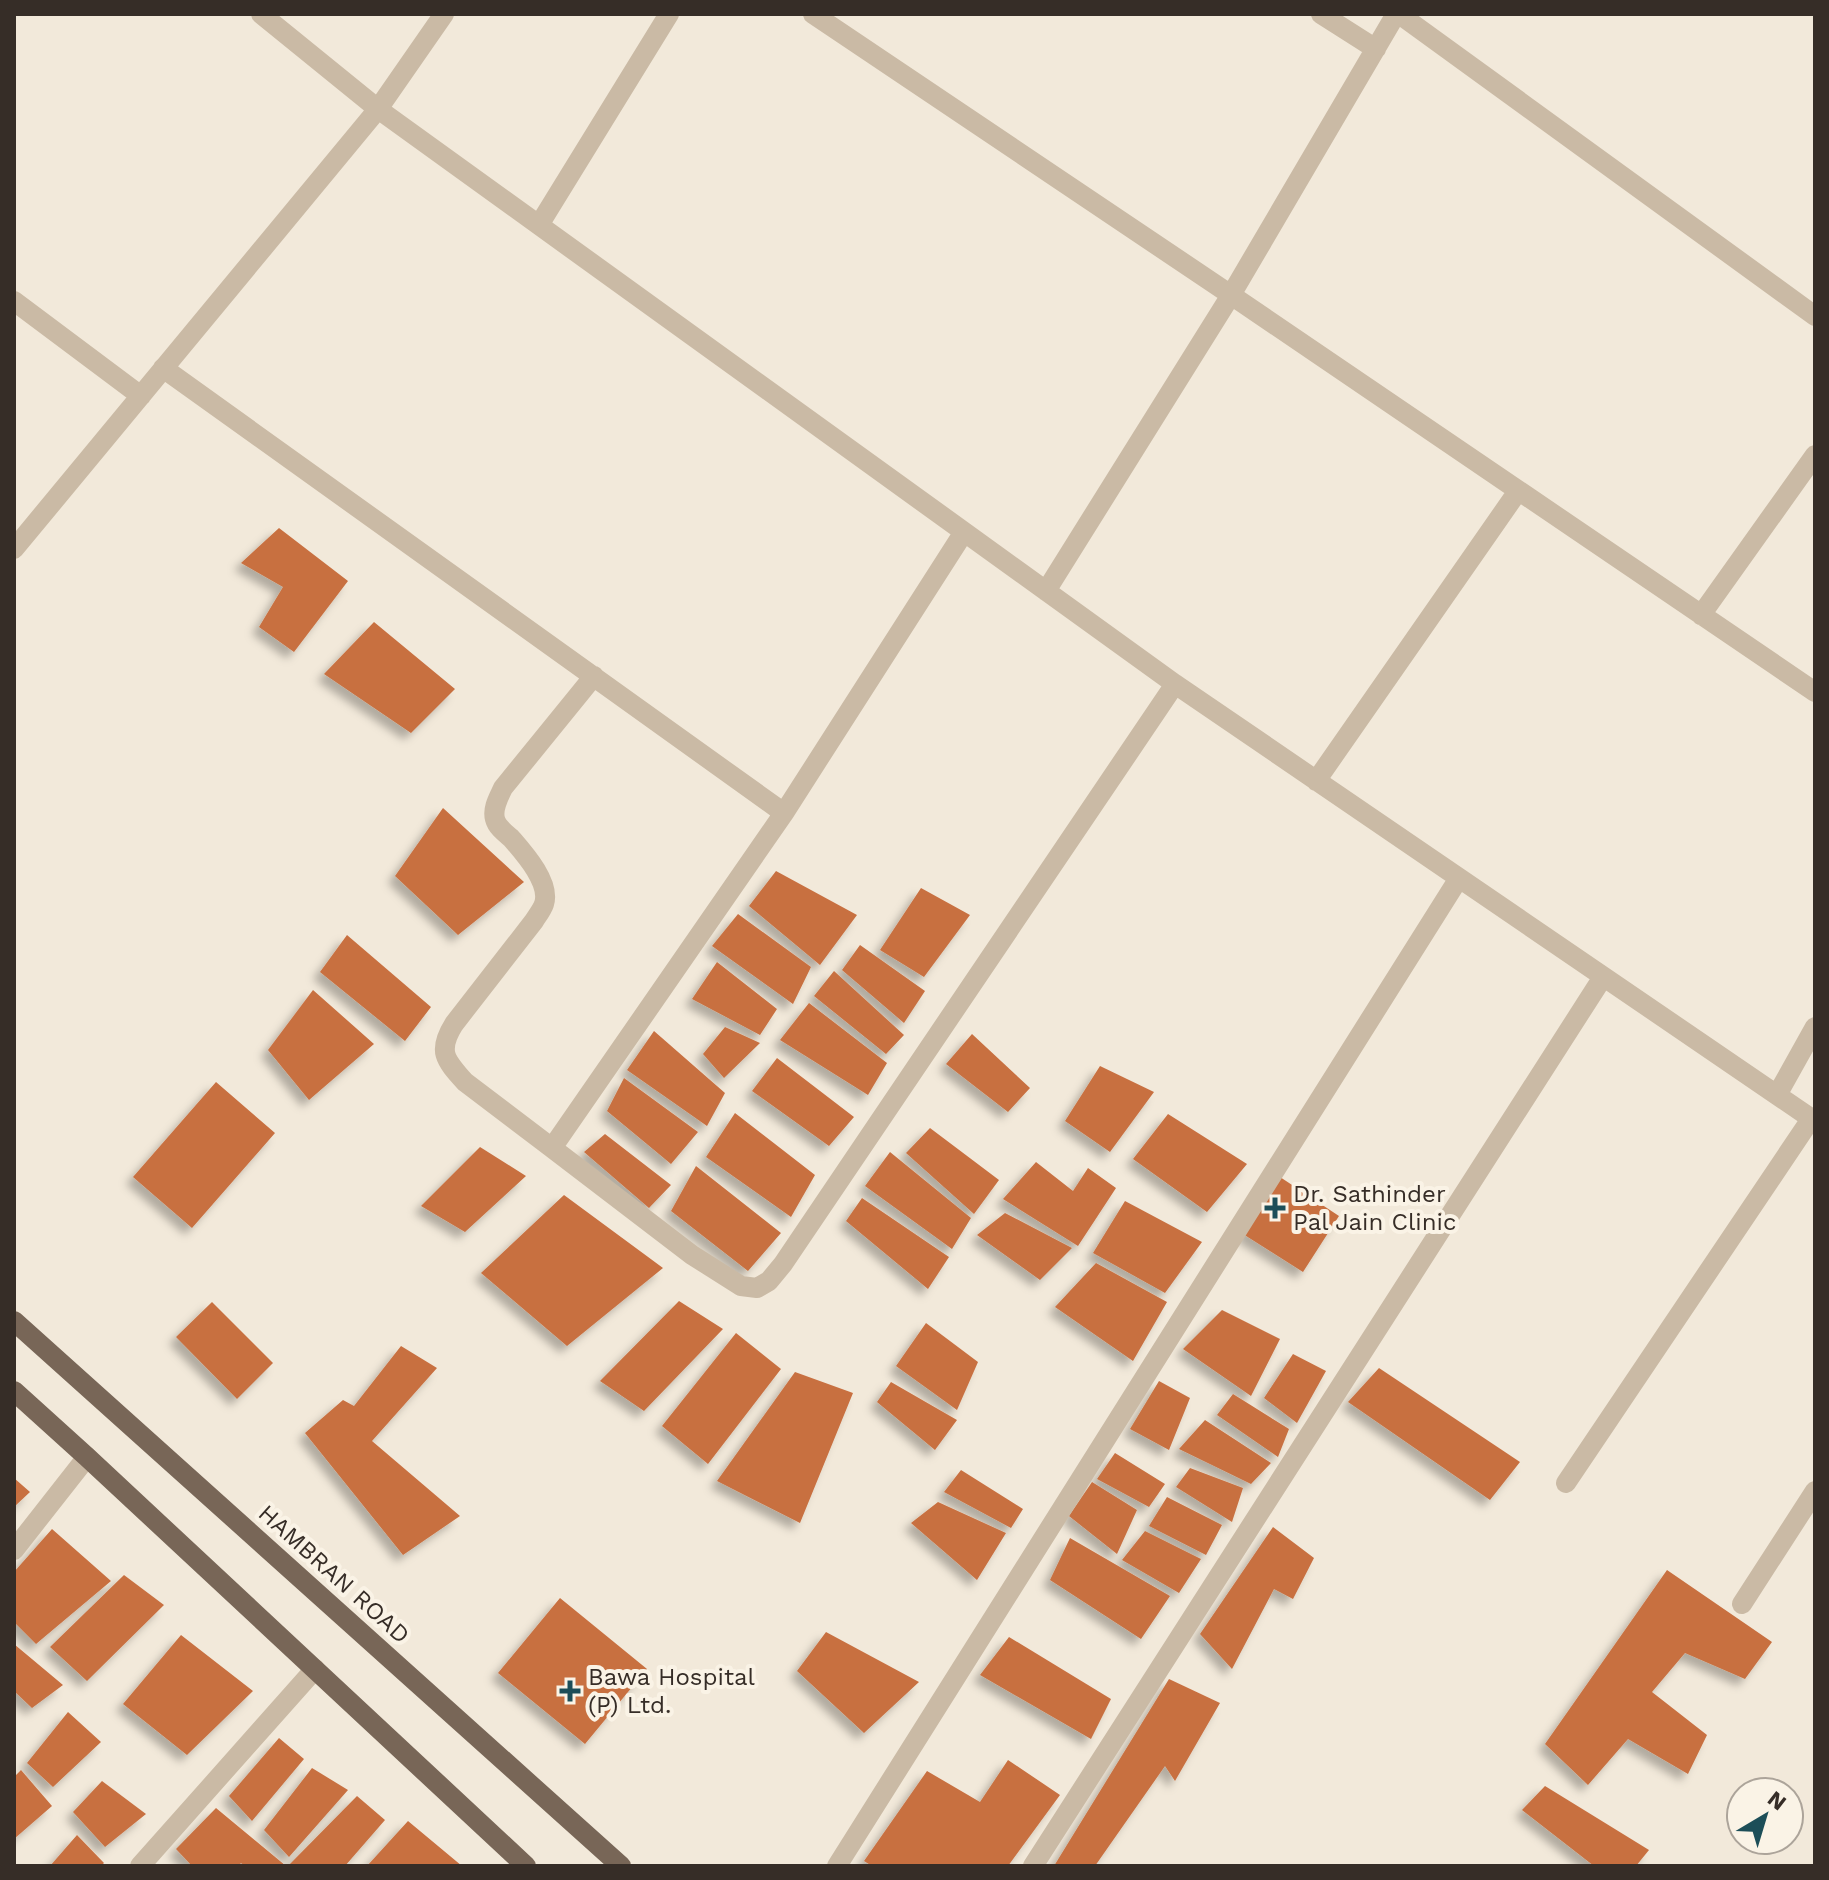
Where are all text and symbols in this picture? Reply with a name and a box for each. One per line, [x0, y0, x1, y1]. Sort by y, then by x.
place label: Dr. Sathinder Pal Jain Clinic [1293, 1180, 1456, 1236]
marker: Dr. Sathinder Pal Jain Clinic [1264, 1197, 1286, 1219]
street label: HAMBRAN ROAD [253, 1499, 415, 1649]
place label: Bawa Hospital (P) Ltd. [588, 1663, 756, 1719]
marker: Bawa Hospital (P) Ltd. [559, 1680, 581, 1702]
north arrow [1725, 1776, 1805, 1856]
text: N [1763, 1786, 1791, 1816]

